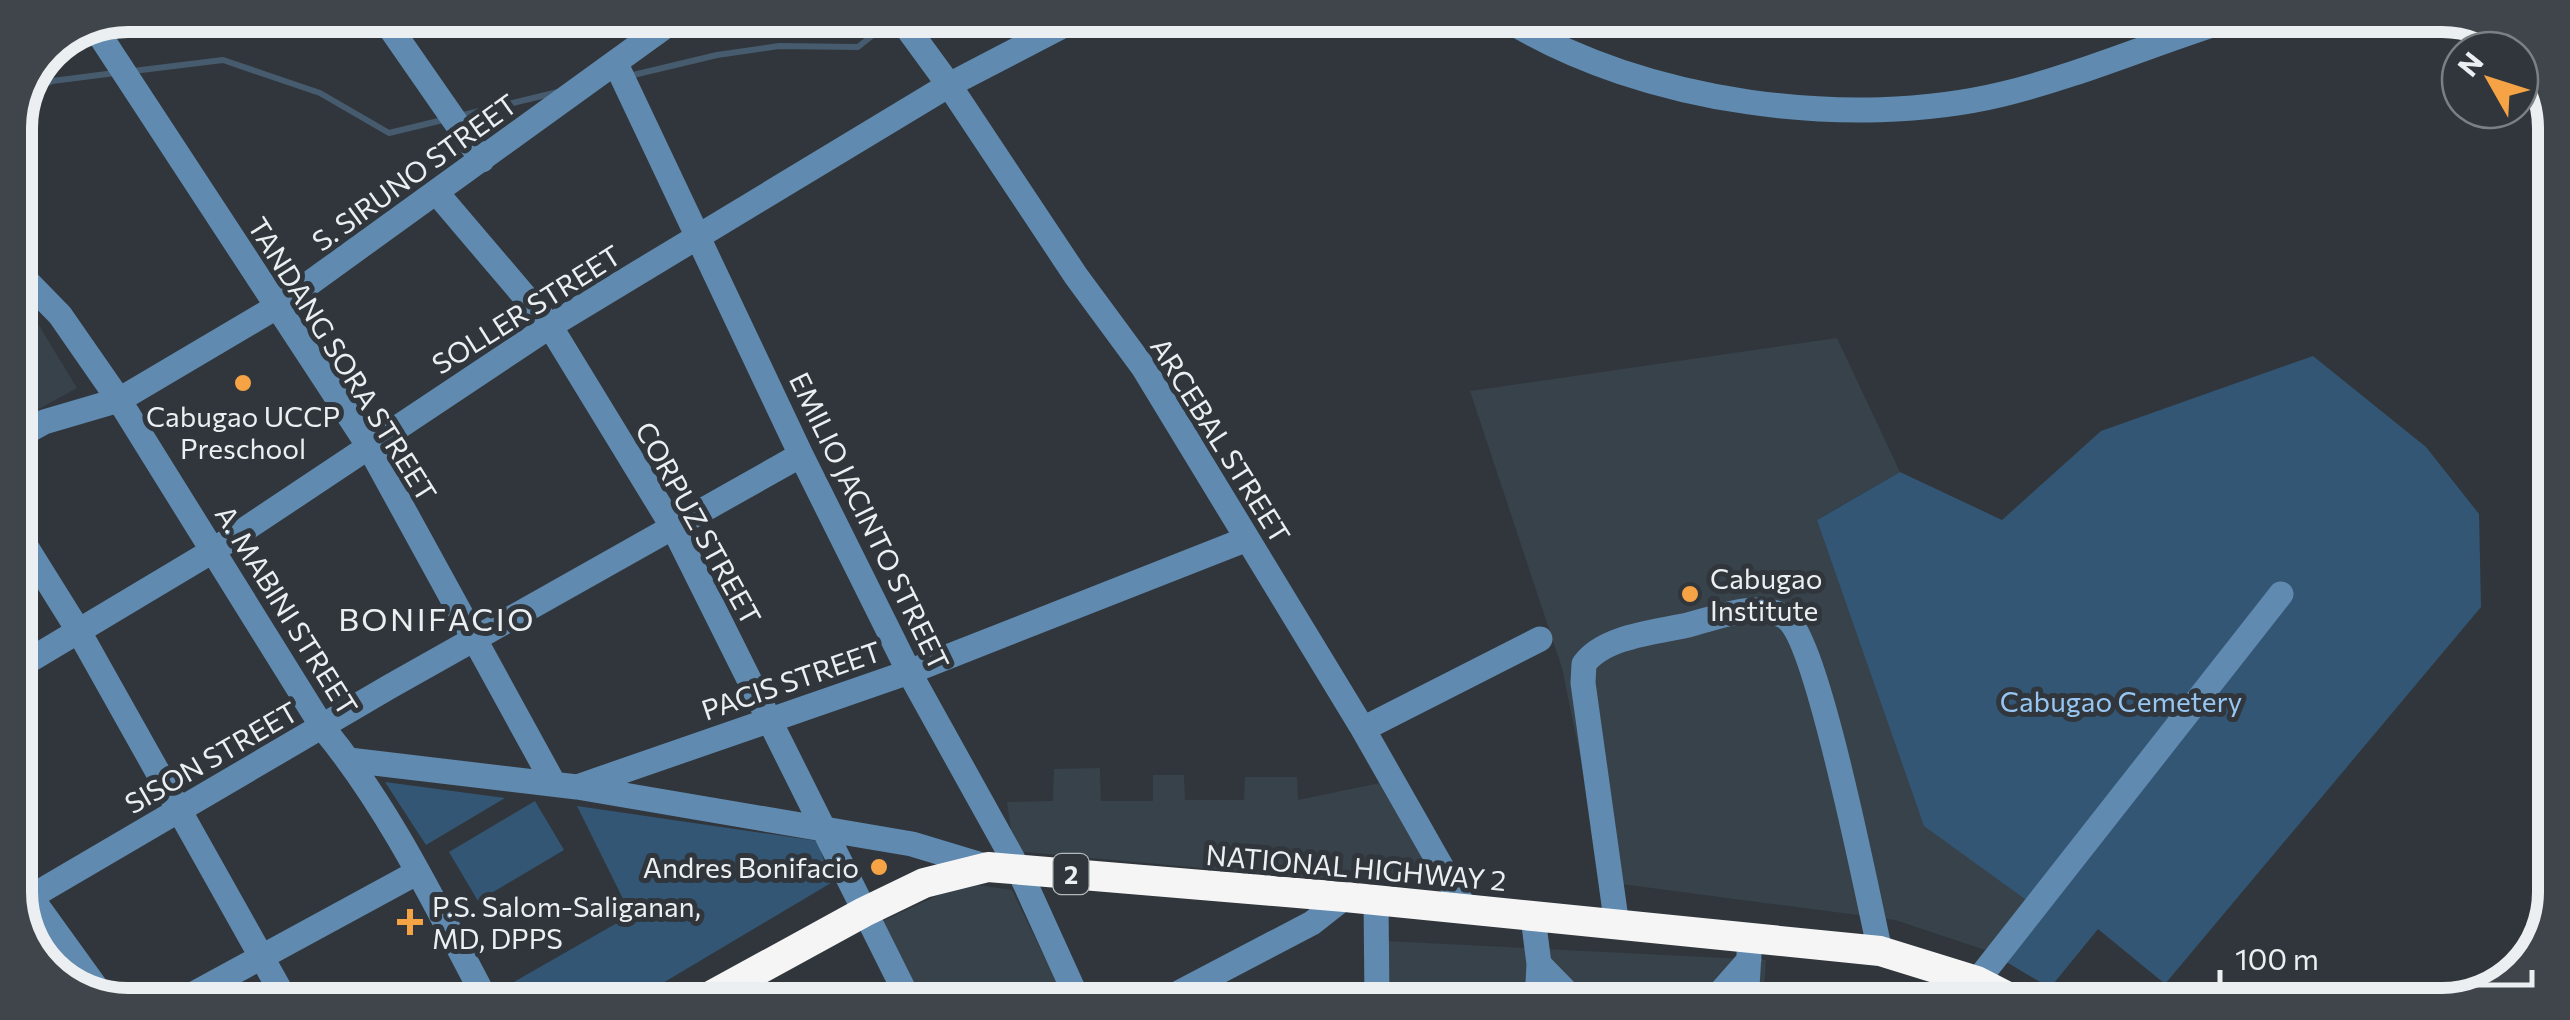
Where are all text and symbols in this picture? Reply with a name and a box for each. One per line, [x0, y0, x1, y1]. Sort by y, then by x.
north arrow [2440, 30, 2540, 130]
text: N [2450, 45, 2490, 82]
street label: S. SIRUNO STREET [305, 86, 523, 258]
street label: TANDANG SORA STREET [241, 211, 445, 507]
street label: SOLLER STREET [425, 237, 627, 381]
street label: ARCEBAL STREET [1144, 331, 1298, 549]
street label: EMILIO JACINTO STREET [783, 366, 957, 676]
marker: Cabugao UCCP Preschool [232, 372, 254, 394]
place label: Cabugao UCCP Preschool [146, 399, 340, 465]
street label: CORPUZ STREET [629, 416, 769, 631]
street label: A. MABINI STREET [209, 499, 365, 721]
place label: Cabugao Institute [1710, 561, 1822, 627]
marker: Cabugao Institute [1679, 583, 1701, 605]
district label: BONIFACIO [338, 598, 536, 638]
street label: PACIS STREET [697, 633, 885, 727]
park label: Cabugao Cemetery [2000, 684, 2242, 718]
street label: SISON STREET [119, 694, 304, 820]
street label: NATIONAL HIGHWAY 2 [1204, 837, 1508, 897]
place label: Andres Bonifacio [643, 850, 859, 884]
road number: 2 [1054, 854, 1088, 894]
marker: Andres Bonifacio [868, 856, 890, 878]
place label: P.S. Salom-Saliganan, MD, DPPS [432, 889, 701, 955]
marker: P.S. Salom-Saliganan, MD, DPPS [397, 909, 423, 935]
scale bar [2220, 925, 2532, 987]
text: 100 m [2235, 939, 2319, 976]

